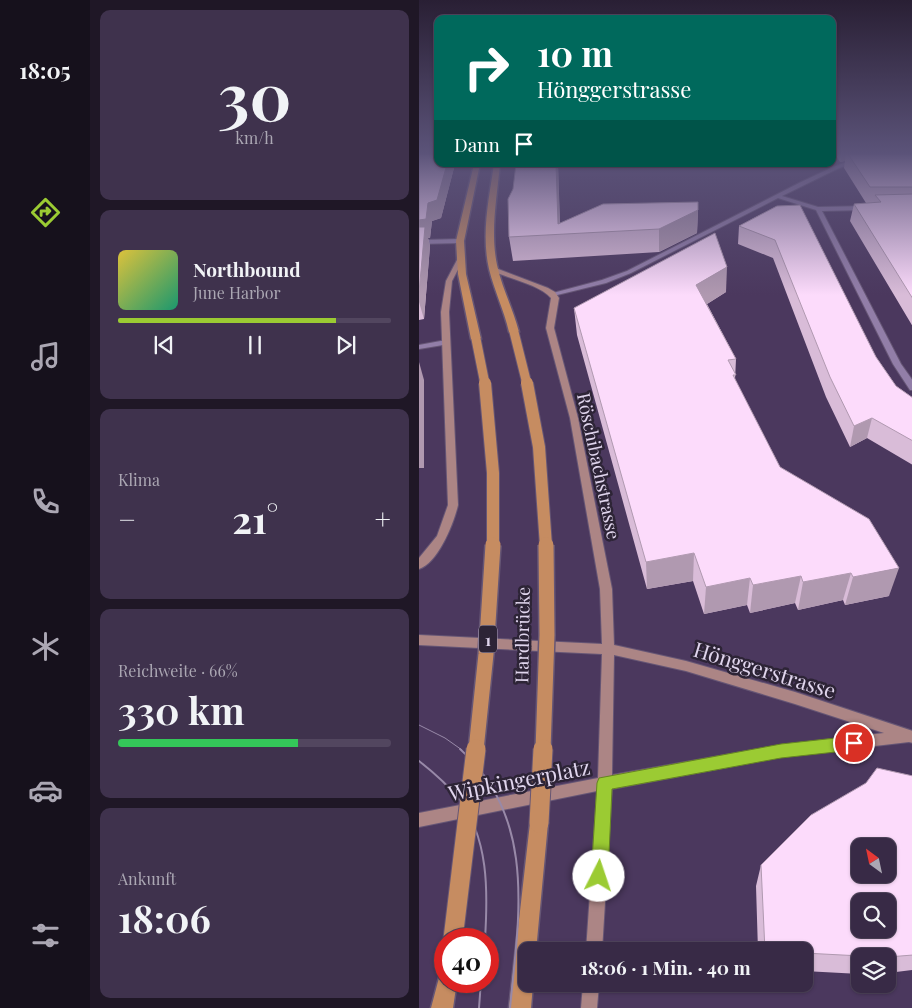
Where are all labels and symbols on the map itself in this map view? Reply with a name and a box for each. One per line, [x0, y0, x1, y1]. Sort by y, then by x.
street label: Röschibachstrasse [572, 391, 626, 541]
street label: Hardbrücke [509, 587, 535, 683]
road number: 1 [479, 626, 497, 652]
street label: Hönggerstrasse [690, 634, 840, 704]
pin [833, 722, 875, 764]
street label: Wipkingerplatz [445, 752, 592, 807]
north arrow [851, 838, 897, 882]
position arrow [572, 849, 624, 901]
speed limit sign: 40 [434, 928, 499, 993]

